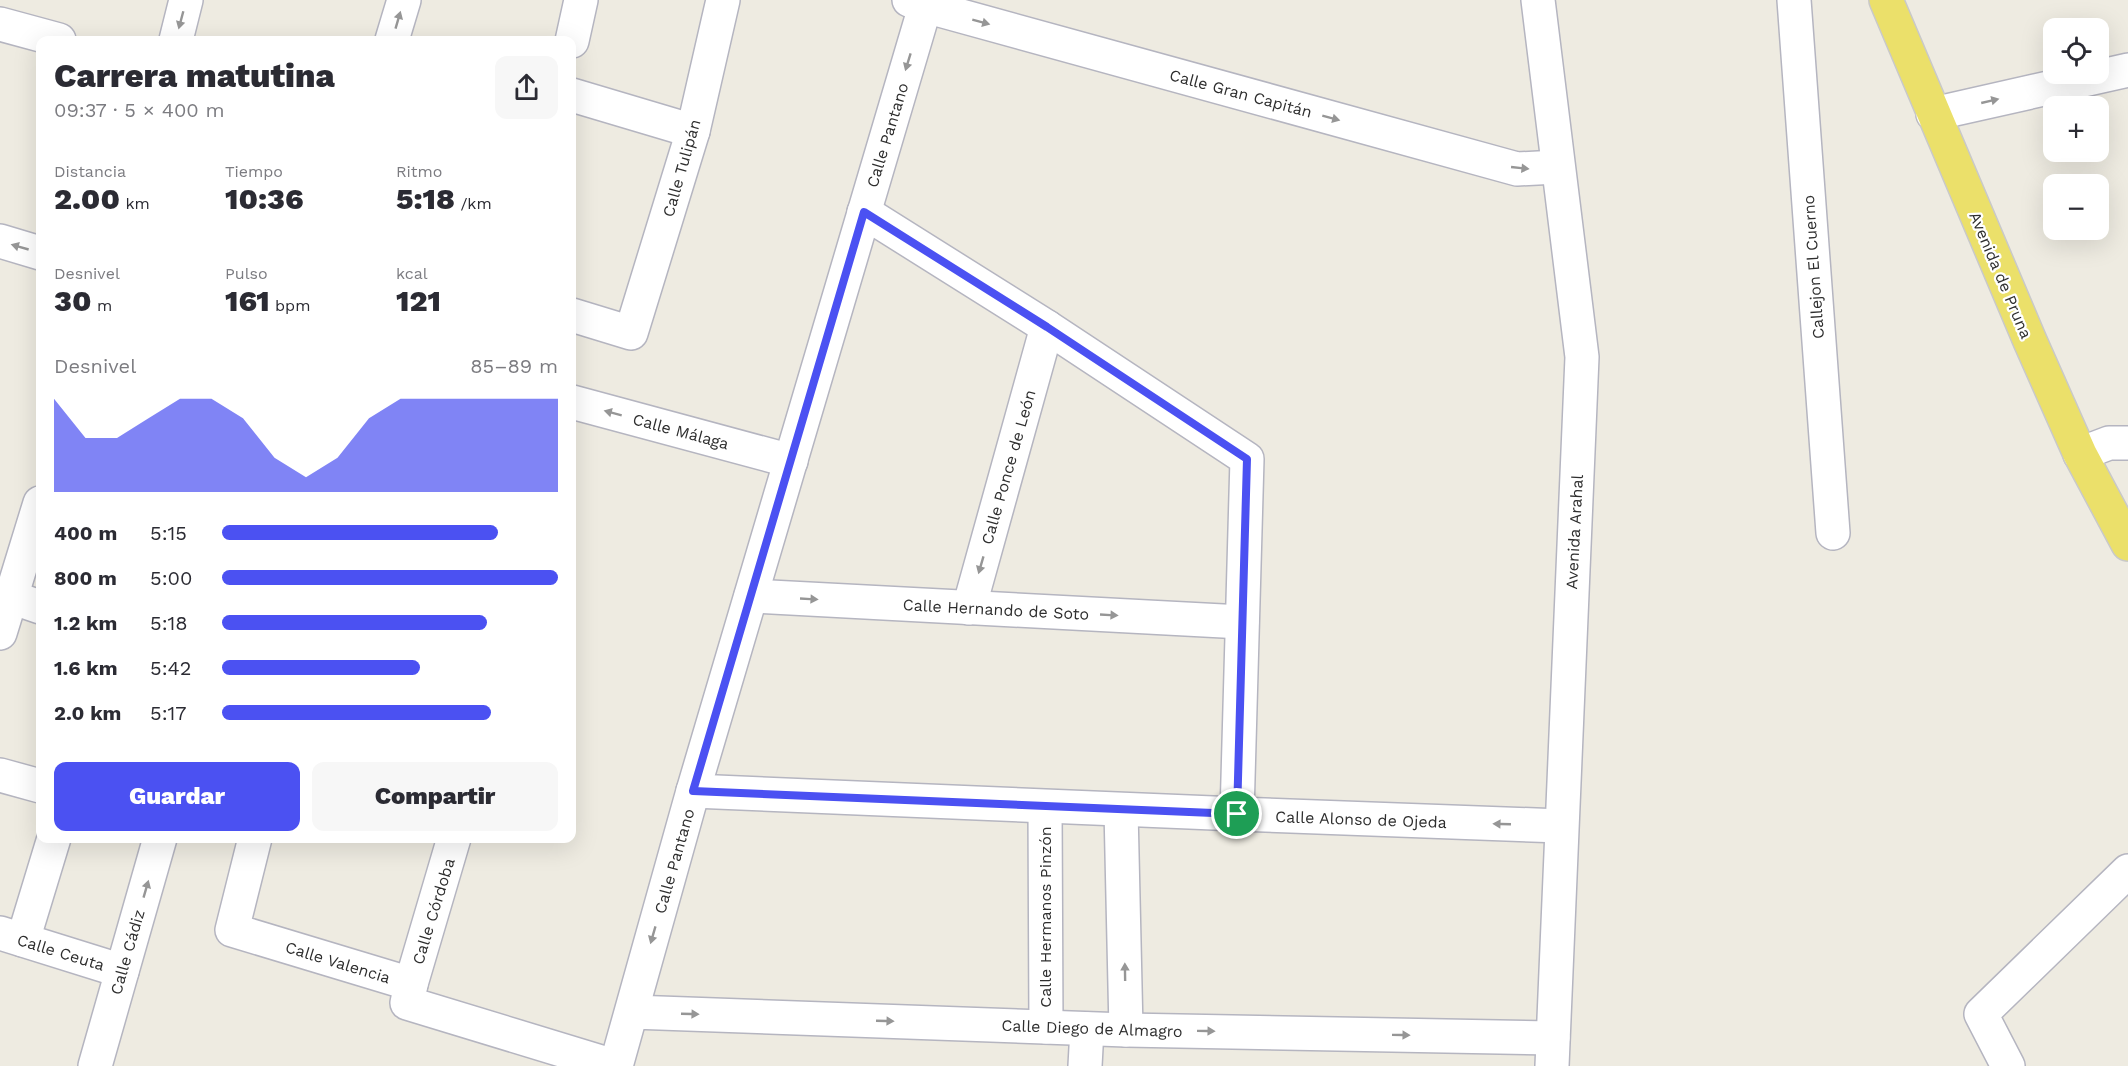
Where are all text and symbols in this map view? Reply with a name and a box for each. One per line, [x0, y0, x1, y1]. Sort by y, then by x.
one-way arrow [176, 11, 185, 29]
one-way arrow [394, 11, 403, 29]
one-way arrow [972, 17, 991, 27]
map controls [2043, 18, 2109, 240]
button: locate [2043, 18, 2109, 84]
one-way arrow [903, 53, 912, 71]
text: Carrera matutina [54, 56, 335, 95]
button: share [495, 56, 558, 119]
street label: Calle Gran Capitán [1168, 65, 1314, 122]
street label: Calle Pantano [863, 81, 912, 190]
one-way arrow [1981, 96, 2000, 105]
button: + [2043, 96, 2109, 162]
text: 09:37 · 5 × 400 m [54, 98, 225, 122]
one-way arrow [1323, 114, 1341, 123]
street label: Calle Tulipán [658, 117, 704, 219]
text: Distancia [54, 162, 126, 181]
text: Tiempo [225, 162, 283, 181]
text: Ritmo [396, 162, 442, 181]
one-way arrow [1510, 163, 1529, 173]
button: − [2043, 174, 2109, 240]
text: 2.00 [54, 181, 120, 216]
text: 10:36 [225, 181, 304, 216]
text: 5:18 [396, 181, 455, 216]
text: km [120, 194, 150, 213]
text: /km [455, 194, 492, 213]
street label: Callejon El Cuerno [1799, 194, 1828, 340]
street label: Avenida de Pruna [1965, 209, 2036, 341]
one-way arrow [11, 242, 29, 251]
text: Desnivel [54, 264, 120, 283]
text: Pulso [225, 264, 268, 283]
text: kcal [396, 264, 428, 283]
text: 30 [54, 283, 91, 318]
text: 161 [225, 283, 270, 318]
text: 121 [396, 283, 441, 318]
text: m [91, 296, 112, 315]
text: bpm [270, 296, 310, 315]
text: Desnivel [54, 354, 136, 378]
text: 85–89 m [470, 354, 558, 378]
street label: Calle Ponce de León [977, 388, 1040, 547]
one-way arrow [603, 407, 622, 417]
street label: Calle Málaga [631, 410, 731, 453]
street label: Avenida Arahal [1562, 474, 1587, 590]
text: 400 m [54, 521, 117, 545]
text: 5:15 [150, 521, 187, 545]
one-way arrow [976, 556, 985, 574]
text: 800 m [54, 566, 117, 590]
text: 5:00 [150, 566, 192, 590]
one-way arrow [800, 595, 819, 604]
street label: Calle Hernando de Soto [902, 595, 1090, 624]
text: 1.2 km [54, 611, 117, 635]
text: 5:18 [150, 611, 188, 635]
one-way arrow [1099, 611, 1118, 620]
text: 1.6 km [54, 656, 118, 680]
text: 5:42 [150, 656, 191, 680]
text: 2.0 km [54, 701, 121, 725]
text: 5:17 [150, 701, 187, 725]
button: Guardar [54, 762, 300, 831]
button: Compartir [312, 762, 558, 831]
pin [1211, 788, 1262, 839]
icon: arrive [1220, 797, 1253, 830]
street label: Calle Pantano [650, 806, 699, 916]
street label: Calle Alonso de Ojeda [1275, 807, 1447, 832]
one-way arrow [1493, 819, 1512, 828]
street label: Calle Hermanos Pinzón [1036, 826, 1055, 1008]
street label: Calle Córdoba [408, 856, 459, 967]
one-way arrow [142, 880, 151, 898]
street label: Calle Cádiz [106, 908, 149, 997]
one-way arrow [648, 926, 657, 944]
street label: Calle Ceuta [15, 930, 107, 975]
street label: Calle Valencia [283, 937, 393, 987]
one-way arrow [1120, 962, 1129, 981]
one-way arrow [681, 1010, 700, 1019]
street label: Calle Diego de Almagro [1001, 1016, 1183, 1041]
one-way arrow [876, 1017, 895, 1026]
one-way arrow [1196, 1027, 1215, 1036]
one-way arrow [1391, 1030, 1410, 1040]

